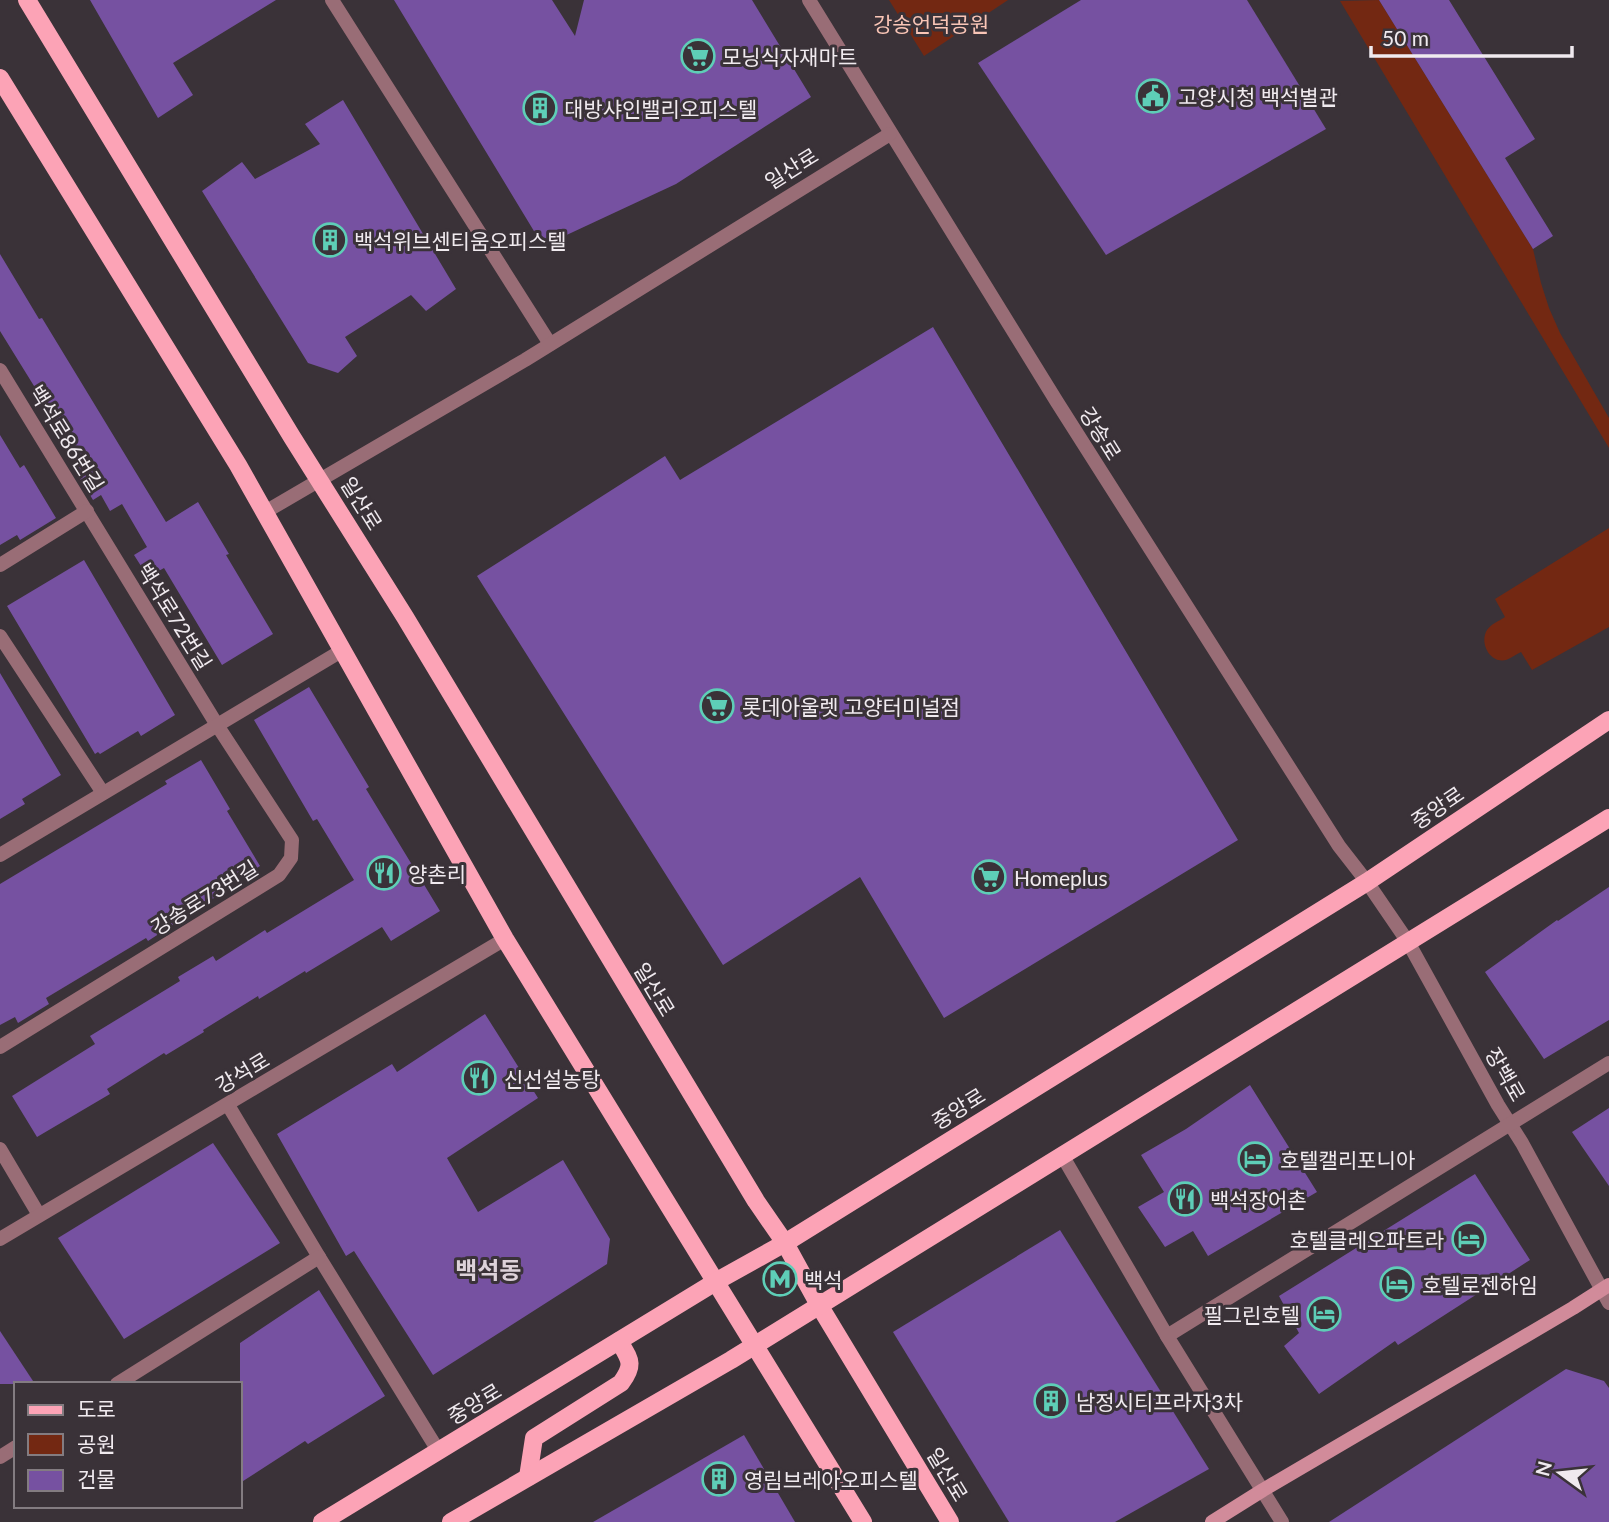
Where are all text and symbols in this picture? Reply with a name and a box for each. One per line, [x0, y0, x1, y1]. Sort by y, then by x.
park label: 강송언덕공원 [873, 11, 989, 36]
scale bar [1371, 14, 1572, 58]
text: 50 m [1382, 25, 1429, 50]
supermarket icon: 모닝식자재마트 [679, 37, 717, 75]
place label: 모닝식자재마트 [722, 44, 857, 69]
public building icon: 고양시청 백석별관 [1134, 77, 1172, 115]
place label: 고양시청 백석별관 [1178, 84, 1338, 109]
building icon: 대방샤인밸리오피스텔 [521, 89, 559, 127]
place label: 대방샤인밸리오피스텔 [564, 96, 757, 121]
street label: 일산로 [760, 142, 822, 194]
building icon: 백석위브센티움오피스텔 [311, 221, 349, 259]
place label: 백석위브센티움오피스텔 [354, 228, 567, 253]
street label: 백석로86번길 [24, 380, 110, 496]
street label: 강송로 [1075, 402, 1127, 464]
street label: 일산로 [336, 472, 388, 534]
street label: 백석로72번길 [132, 558, 218, 674]
supermarket icon: 롯데아울렛 고양터미널점 [698, 687, 736, 725]
place label: 롯데아울렛 고양터미널점 [742, 694, 960, 719]
street label: 중앙로 [1406, 780, 1468, 834]
street label: 강송로73번길 [146, 854, 262, 940]
restaurant icon: 양촌리 [365, 854, 403, 892]
supermarket icon: Homeplus [970, 858, 1008, 896]
place label: 양촌리 [408, 861, 466, 886]
place label: Homeplus [1014, 865, 1108, 890]
street label: 일산로 [629, 958, 681, 1020]
street label: 장백로 [1481, 1043, 1531, 1105]
street label: 강석로 [211, 1046, 273, 1098]
restaurant icon: 신선설농탕 [460, 1059, 498, 1097]
place label: 신선설농탕 [504, 1066, 601, 1091]
street label: 중앙로 [927, 1082, 989, 1134]
hotel icon: 호텔캘리포니아 [1236, 1140, 1274, 1178]
place label: 호텔캘리포니아 [1280, 1147, 1415, 1172]
restaurant icon: 백석장어촌 [1166, 1180, 1204, 1218]
place label: 백석장어촌 [1210, 1187, 1307, 1212]
hotel icon: 호텔클레오파트라 [1450, 1220, 1488, 1258]
place label: 호텔클레오파트라 [1289, 1227, 1444, 1252]
district label: 백석동 [455, 1255, 521, 1284]
metro station icon: 백석 [761, 1260, 799, 1298]
hotel icon: 호텔로젠하임 [1378, 1265, 1416, 1303]
place label: 백석 [804, 1267, 843, 1292]
place label: 호텔로젠하임 [1422, 1272, 1538, 1297]
hotel icon: 필그린호텔 [1305, 1295, 1343, 1333]
place label: 필그린호텔 [1203, 1302, 1300, 1327]
street label: 중앙로 [443, 1377, 505, 1429]
legend [14, 1382, 242, 1508]
building icon: 남정시티프라자3차 [1032, 1382, 1070, 1420]
place label: 남정시티프라자3차 [1076, 1389, 1243, 1414]
text: 도로 [77, 1396, 116, 1421]
text: 공원 [77, 1431, 116, 1456]
north arrow [1525, 1438, 1595, 1508]
street label: 일산로 [922, 1443, 974, 1505]
text: N [1530, 1458, 1556, 1479]
building icon: 영림브레아오피스텔 [700, 1460, 738, 1498]
text: 건물 [77, 1466, 116, 1491]
place label: 영림브레아오피스텔 [744, 1467, 918, 1492]

